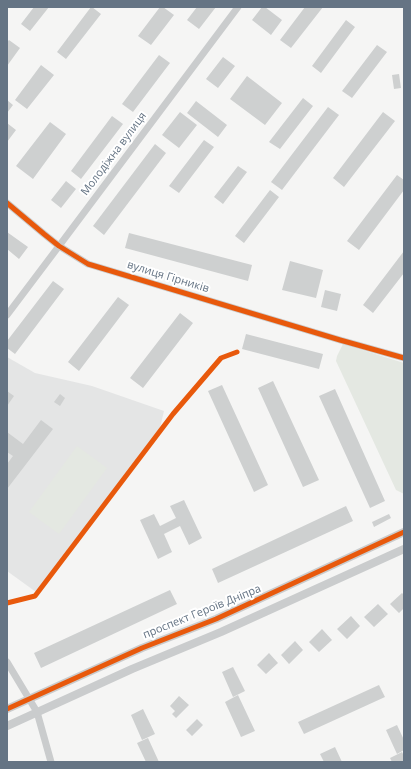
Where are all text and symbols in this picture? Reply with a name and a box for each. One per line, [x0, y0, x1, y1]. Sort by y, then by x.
street label: Молодіжна вулиця [78, 110, 150, 198]
street label: вулиця Гірників [125, 258, 211, 296]
street label: проспект Героїв Дніпра [141, 582, 263, 642]

